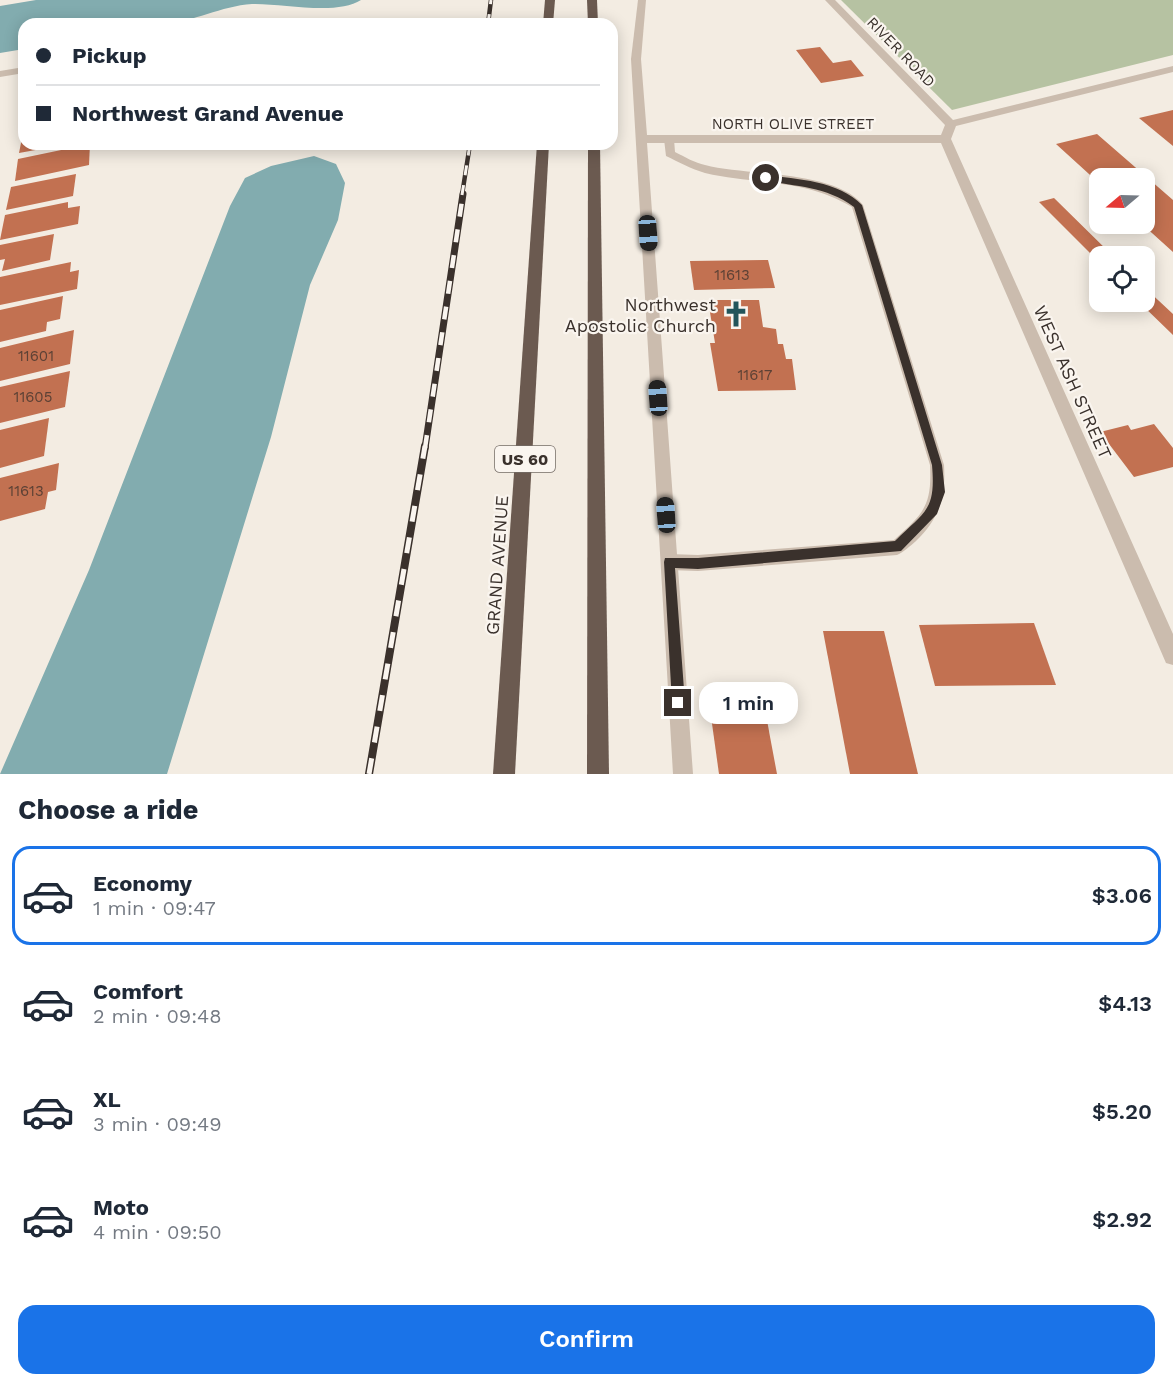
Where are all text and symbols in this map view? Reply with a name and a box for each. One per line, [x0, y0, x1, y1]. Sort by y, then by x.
street label: RIVER ROAD [863, 13, 939, 91]
text: Pickup [72, 43, 147, 68]
text: Northwest Grand Avenue [72, 101, 344, 126]
street label: NORTH OLIVE STREET [712, 115, 874, 133]
route start [752, 164, 779, 191]
north arrow [1089, 168, 1155, 234]
map controls [1089, 168, 1155, 312]
car [638, 214, 658, 252]
button: locate [1089, 246, 1155, 312]
house number: 11613 [714, 266, 750, 284]
place label: Northwest Apostolic Church [565, 294, 716, 336]
church icon: Northwest Apostolic Church [721, 299, 751, 329]
street label: WEST ASH STREET [1030, 302, 1116, 462]
house number: 11601 [18, 347, 54, 365]
house number: 11617 [737, 366, 773, 384]
car [648, 379, 668, 417]
house number: 11605 [14, 388, 52, 406]
road number: US 60 [495, 446, 555, 472]
house number: 11613 [8, 482, 44, 500]
street label: GRAND AVENUE [482, 494, 512, 636]
car [656, 496, 676, 534]
callout: 1 min [699, 682, 798, 724]
route end [664, 689, 691, 716]
text: 1 min [723, 691, 774, 715]
text: Choose a ride [18, 794, 198, 826]
icon: car [21, 869, 75, 923]
text: Economy [93, 871, 192, 896]
text: $3.06 [1092, 883, 1152, 908]
text: 1 min · 09:47 [93, 896, 216, 920]
icon: car [21, 977, 75, 1031]
text: Comfort [93, 979, 183, 1004]
text: $4.13 [1098, 991, 1152, 1016]
text: 2 min · 09:48 [93, 1004, 222, 1028]
icon: car [21, 1085, 75, 1139]
text: XL [93, 1087, 121, 1112]
text: $5.20 [1092, 1099, 1152, 1124]
text: 3 min · 09:49 [93, 1112, 222, 1136]
icon: car [21, 1193, 75, 1247]
text: Moto [93, 1195, 149, 1220]
text: $2.92 [1092, 1207, 1152, 1232]
text: 4 min · 09:50 [93, 1220, 222, 1244]
button: Confirm [18, 1305, 1155, 1374]

